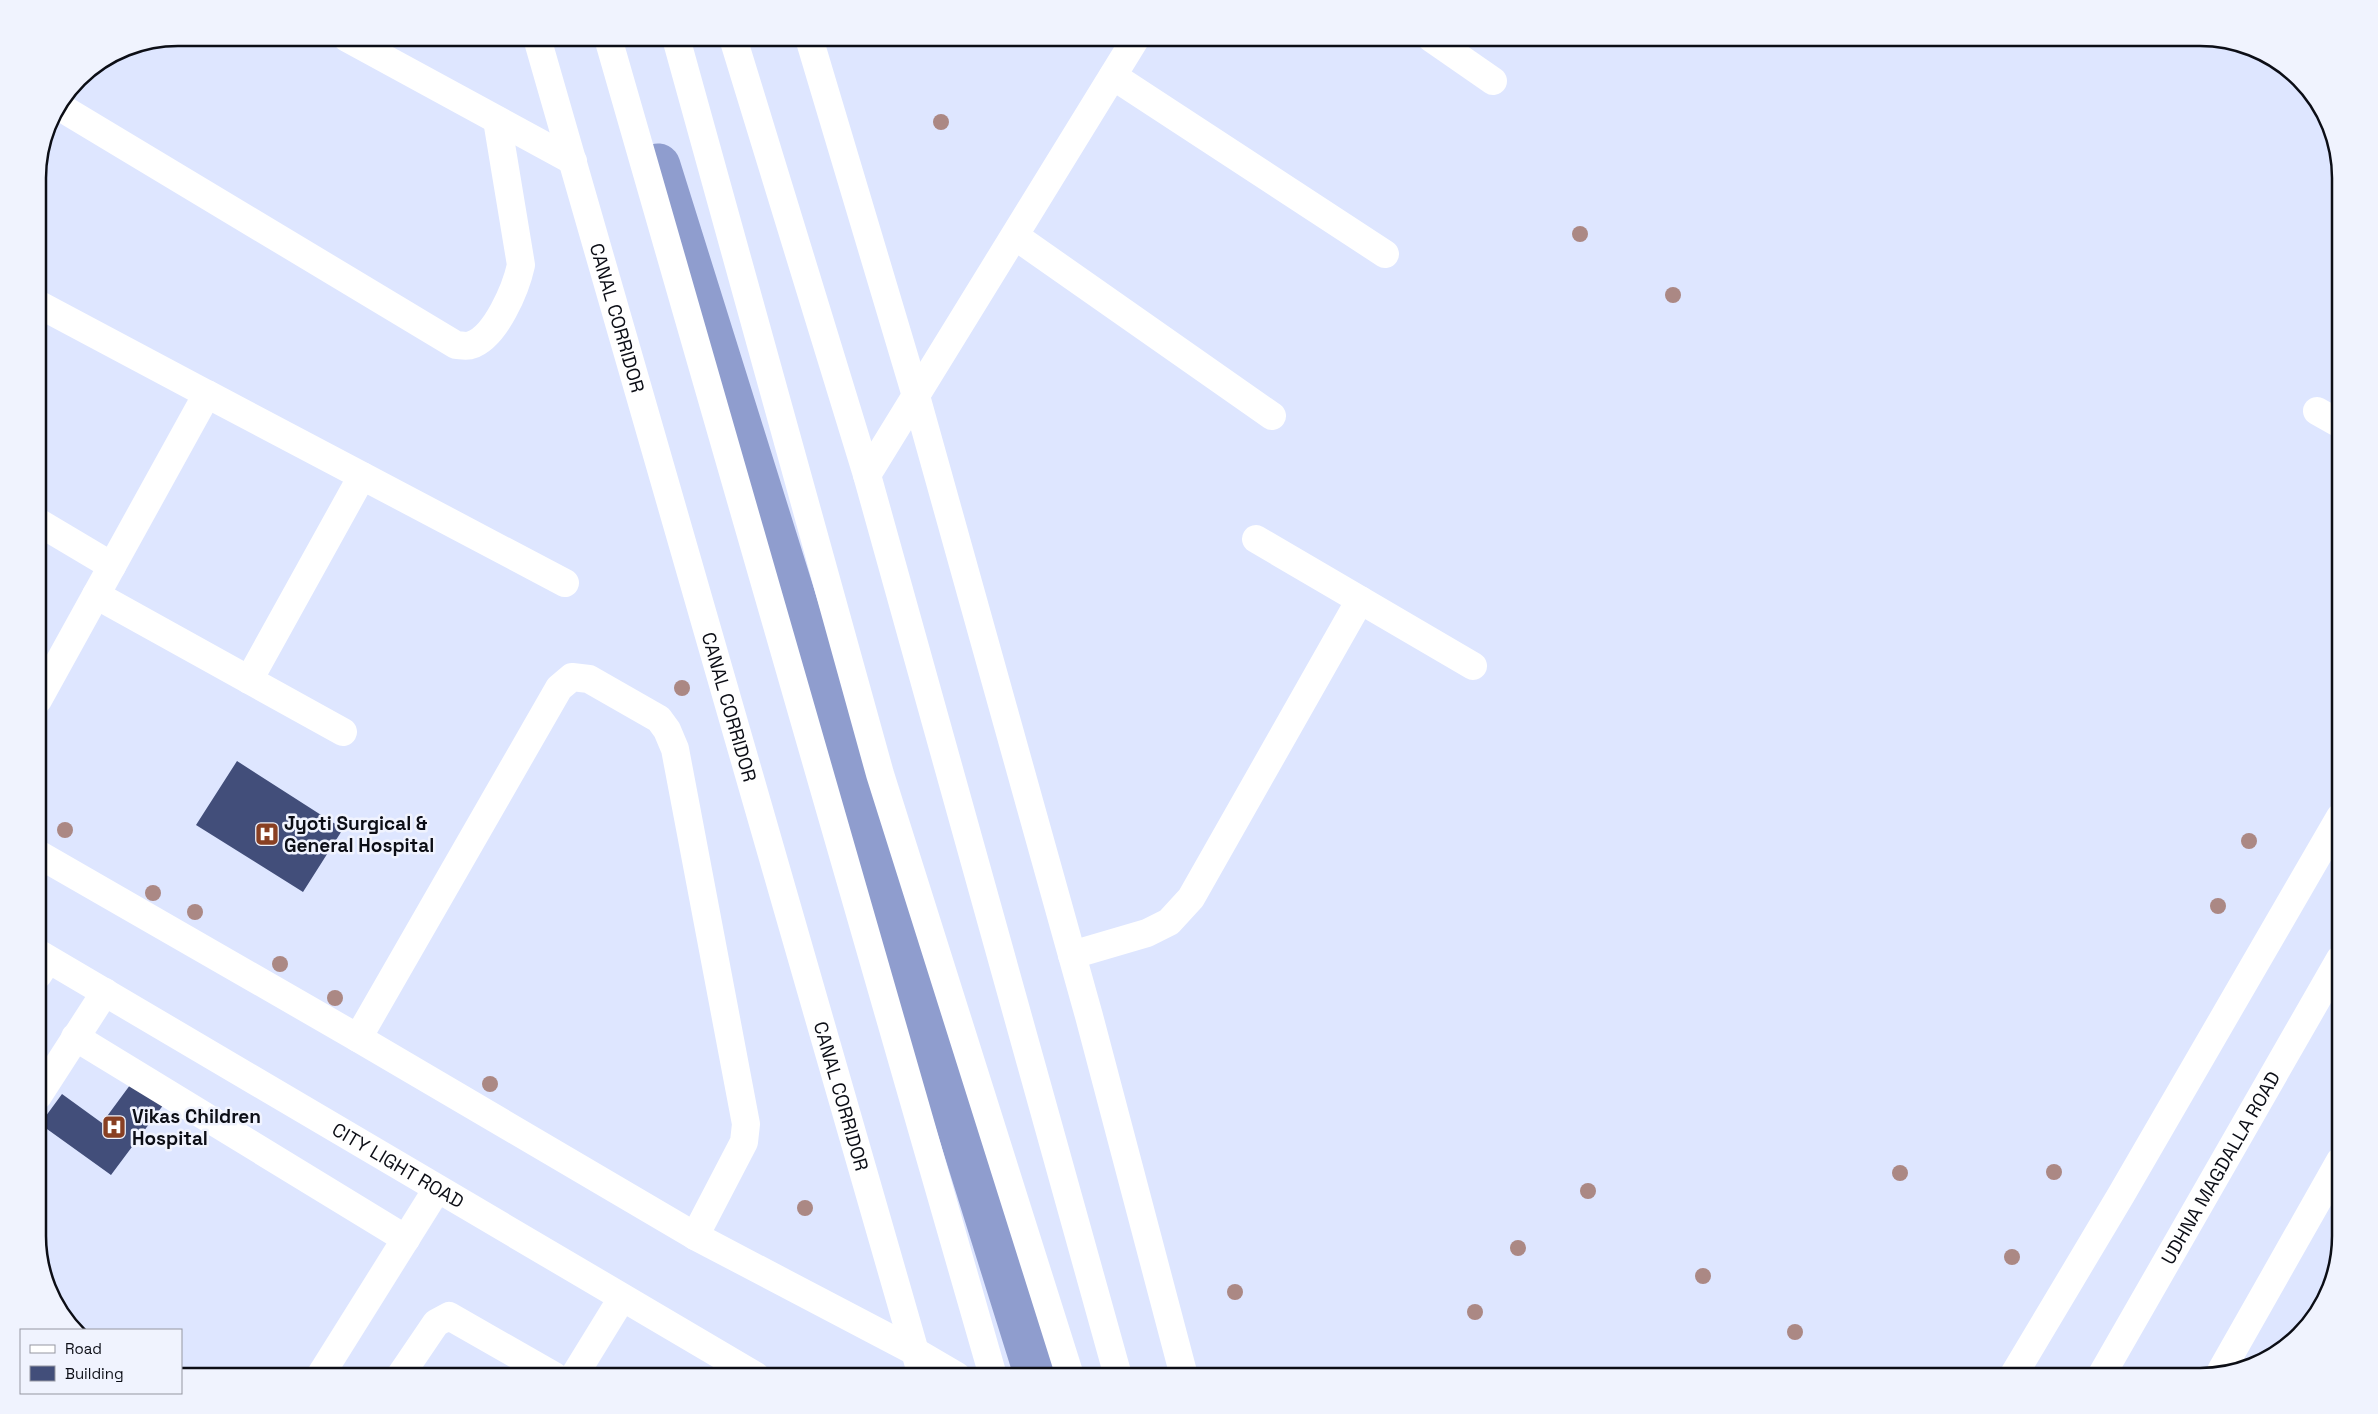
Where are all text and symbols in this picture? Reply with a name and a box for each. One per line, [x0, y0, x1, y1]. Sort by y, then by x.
street label: CANAL CORRIDOR [584, 240, 650, 395]
street label: CANAL CORRIDOR [696, 629, 762, 785]
place label: Jyoti Surgical & General Hospital [284, 811, 434, 858]
hospital icon: Jyoti Surgical & General Hospital [254, 821, 280, 847]
street label: CANAL CORRIDOR [808, 1019, 874, 1174]
street label: UDHNA MAGDALLA ROAD [2156, 1067, 2286, 1269]
place label: Vikas Children Hospital [132, 1104, 261, 1151]
hospital icon: Vikas Children Hospital [101, 1114, 127, 1140]
street label: CITY LIGHT ROAD [327, 1117, 468, 1214]
legend [20, 1329, 182, 1394]
text: Road [65, 1339, 102, 1358]
text: Building [65, 1364, 124, 1383]

